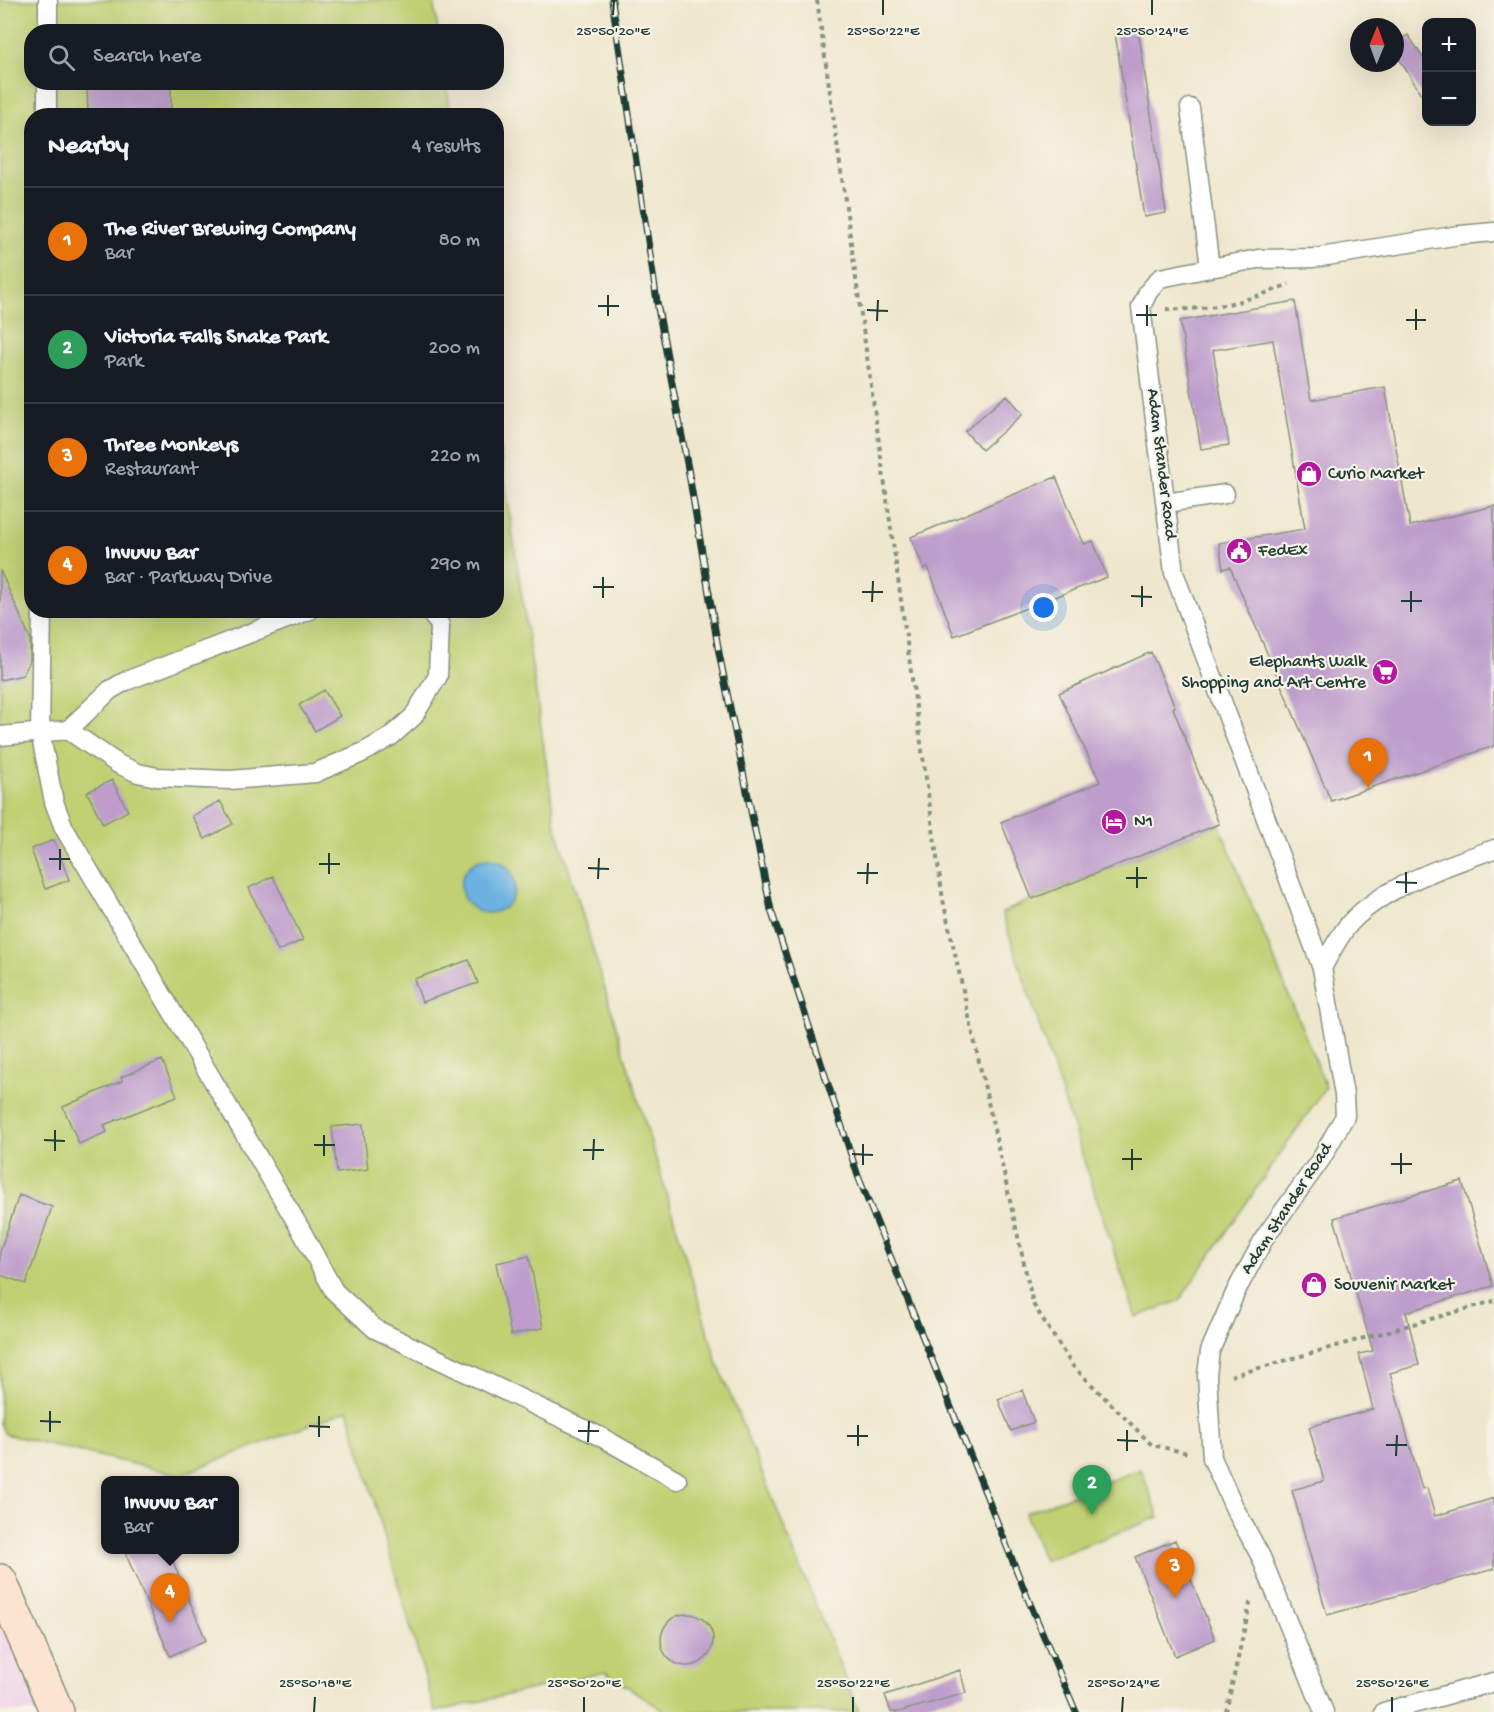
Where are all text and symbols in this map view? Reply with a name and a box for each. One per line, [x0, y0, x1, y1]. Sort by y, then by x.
north arrow [1350, 18, 1404, 72]
map controls [1422, 18, 1476, 126]
button: + [1422, 18, 1476, 72]
text: 25°50'20"E [576, 23, 650, 41]
text: 25°50'22"E [847, 23, 920, 41]
text: 25°50'24"E [1116, 23, 1189, 41]
search box [24, 24, 504, 90]
icon: search [45, 41, 78, 74]
text: Search here [93, 44, 201, 70]
button: − [1422, 72, 1476, 126]
text: Nearby [48, 132, 129, 163]
text: 4 results [412, 136, 480, 159]
text: The River Brewing Company [105, 217, 356, 243]
text: 1 [63, 230, 72, 253]
text: 80 m [439, 230, 480, 253]
text: Bar [105, 243, 133, 266]
text: Victoria Falls Snake Park [105, 325, 328, 351]
text: 2 [63, 338, 72, 361]
text: 200 m [429, 338, 480, 361]
text: Park [105, 351, 143, 374]
street label: Adam Stander Road [1141, 387, 1181, 542]
text: Three Monkeys [105, 433, 238, 459]
text: 3 [62, 446, 73, 469]
text: 220 m [430, 446, 480, 469]
text: Restaurant [105, 459, 198, 482]
shop icon: Curio Market [1294, 459, 1324, 489]
place label: Curio Market [1328, 464, 1425, 485]
public building icon: FedEx [1224, 536, 1254, 566]
text: Invuvu Bar [105, 541, 197, 567]
place label: FedEx [1257, 541, 1308, 562]
text: 4 [63, 554, 72, 577]
text: 290 m [430, 554, 480, 577]
text: Bar · Parkway Drive [105, 567, 272, 590]
your location [1029, 593, 1058, 622]
place label: Elephants Walk Shopping and Art Centre [1181, 652, 1368, 694]
supermarket icon: Elephants Walk Shopping and Art Centre [1370, 657, 1400, 687]
pin: 1 [1348, 738, 1388, 788]
hotel icon: N1 [1099, 807, 1129, 837]
place label: N1 [1134, 812, 1153, 833]
street label: Adam Stander Road [1237, 1138, 1338, 1279]
shop icon: Souvenir Market [1299, 1270, 1329, 1300]
place label: Souvenir Market [1334, 1275, 1456, 1296]
pin: 2 [1072, 1466, 1112, 1515]
popup [101, 1476, 239, 1554]
text: Invuvu Bar [124, 1491, 216, 1517]
text: Bar [124, 1517, 152, 1540]
pin: 3 [1156, 1548, 1194, 1598]
pin: 4 [150, 1574, 190, 1623]
text: 25°50'18"E [279, 1675, 352, 1693]
text: 25°50'20"E [547, 1675, 621, 1693]
text: 25°50'22"E [817, 1675, 890, 1693]
text: 25°50'24"E [1087, 1675, 1160, 1693]
text: 25°50'26"E [1356, 1675, 1429, 1693]

